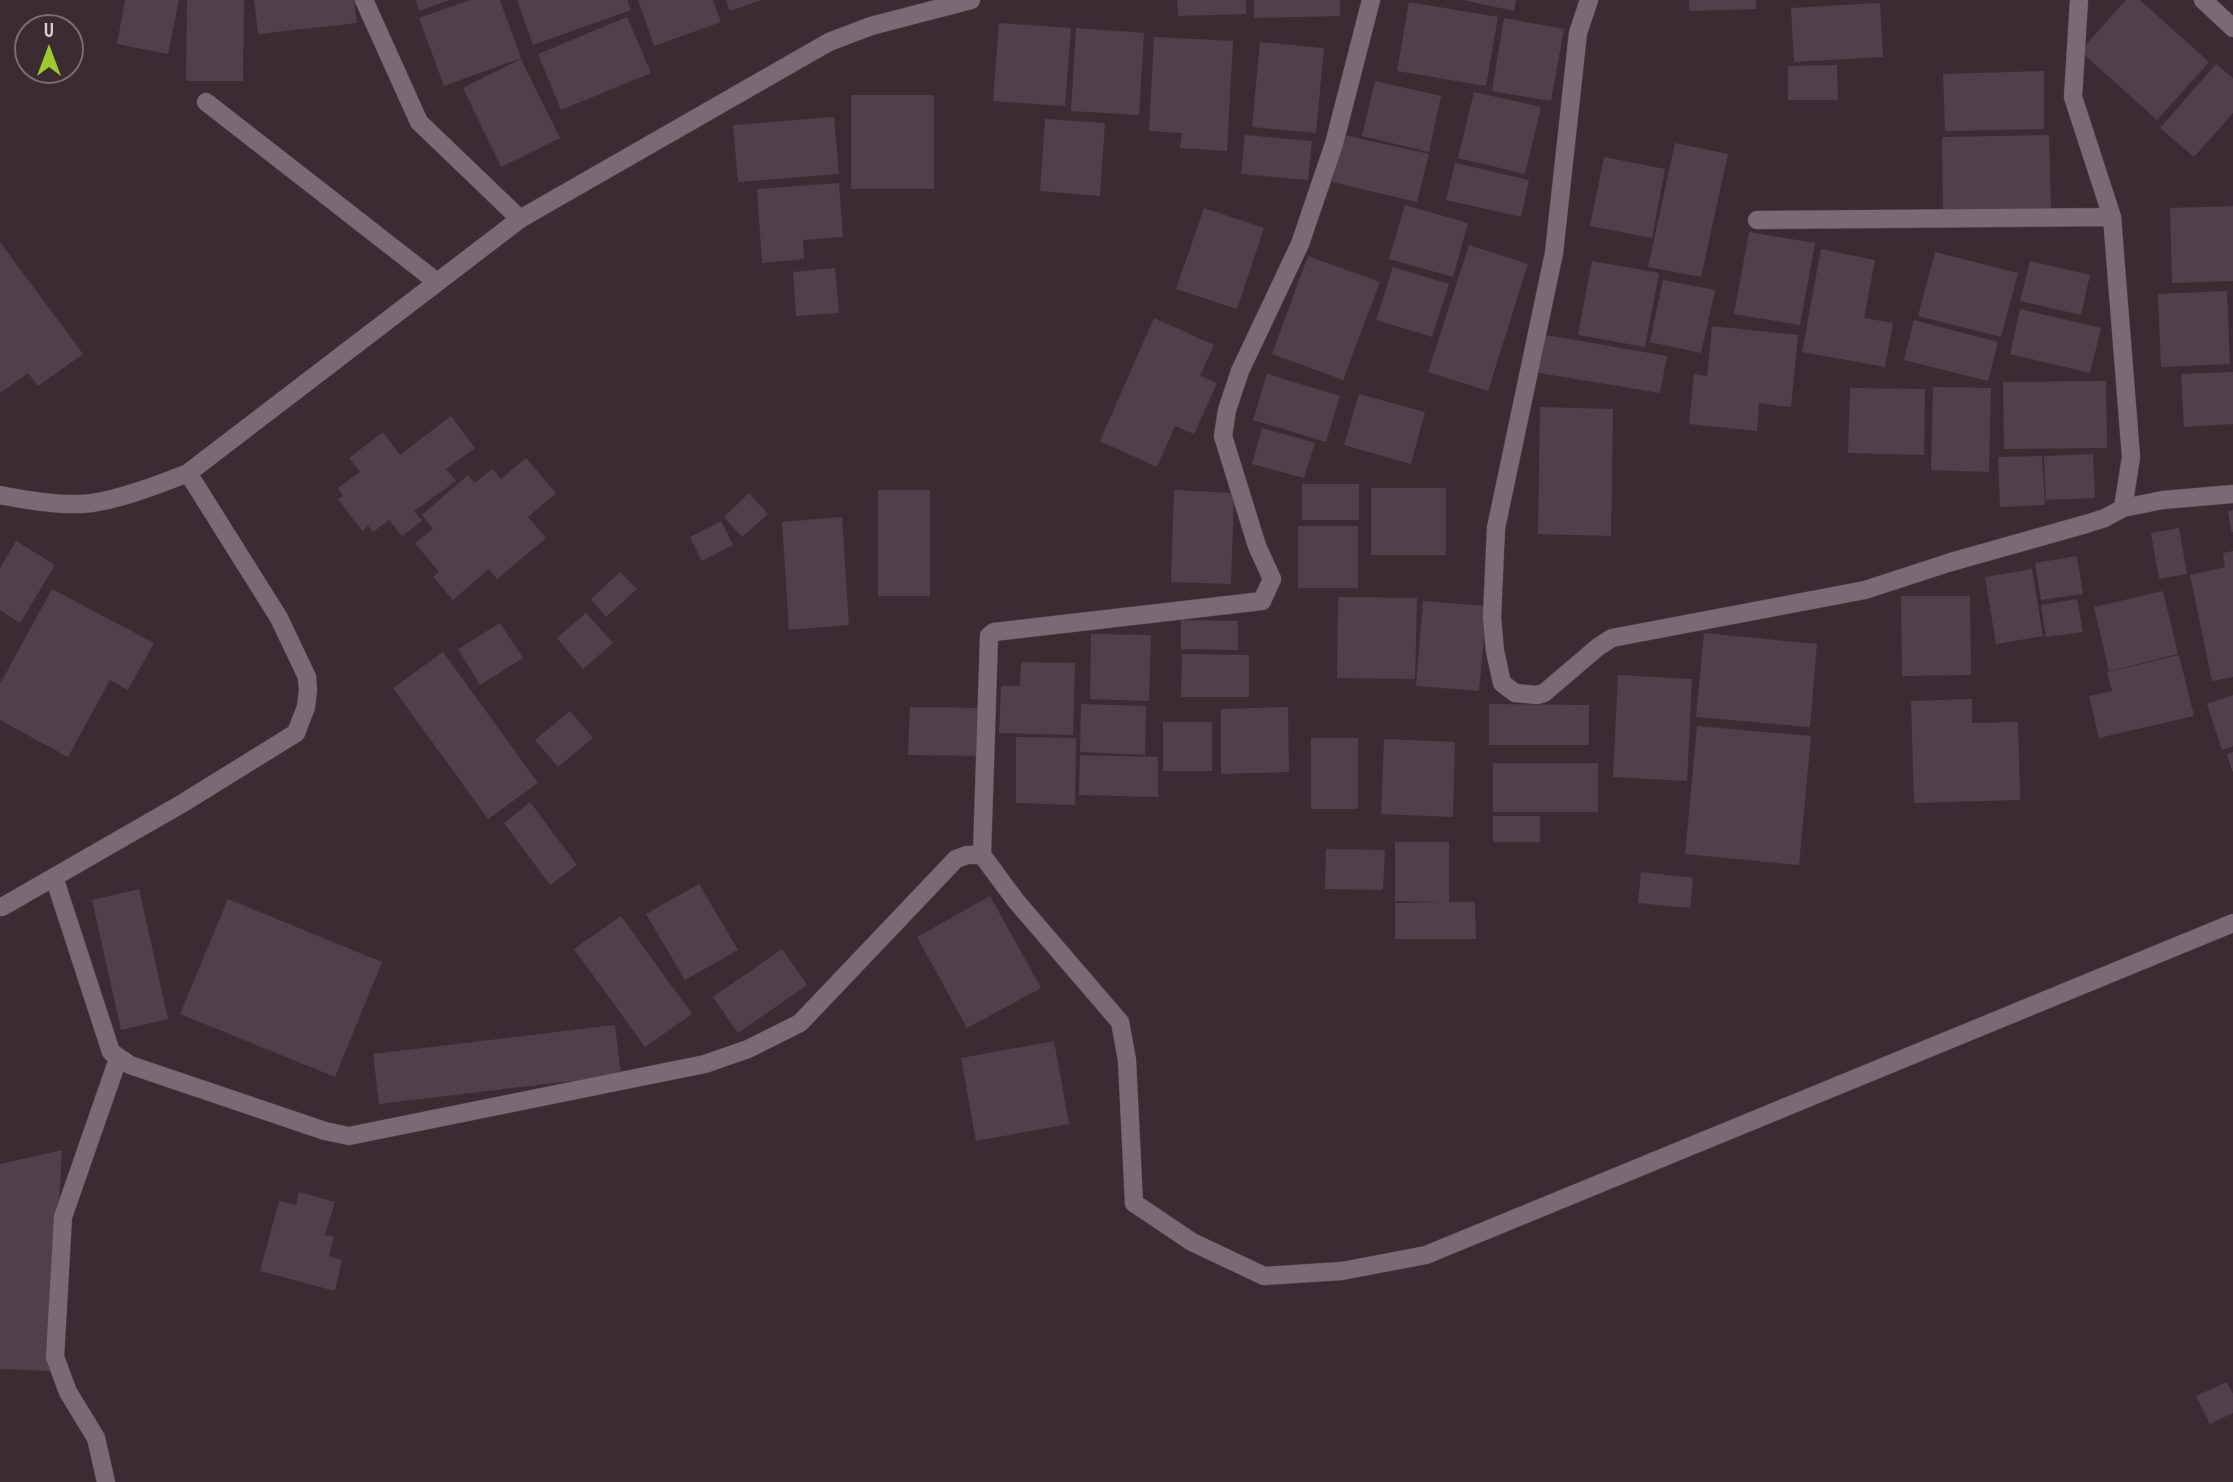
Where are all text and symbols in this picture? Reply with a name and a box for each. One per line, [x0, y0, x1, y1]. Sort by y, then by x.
north arrow [14, 14, 84, 84]
text: U [44, 18, 54, 42]

